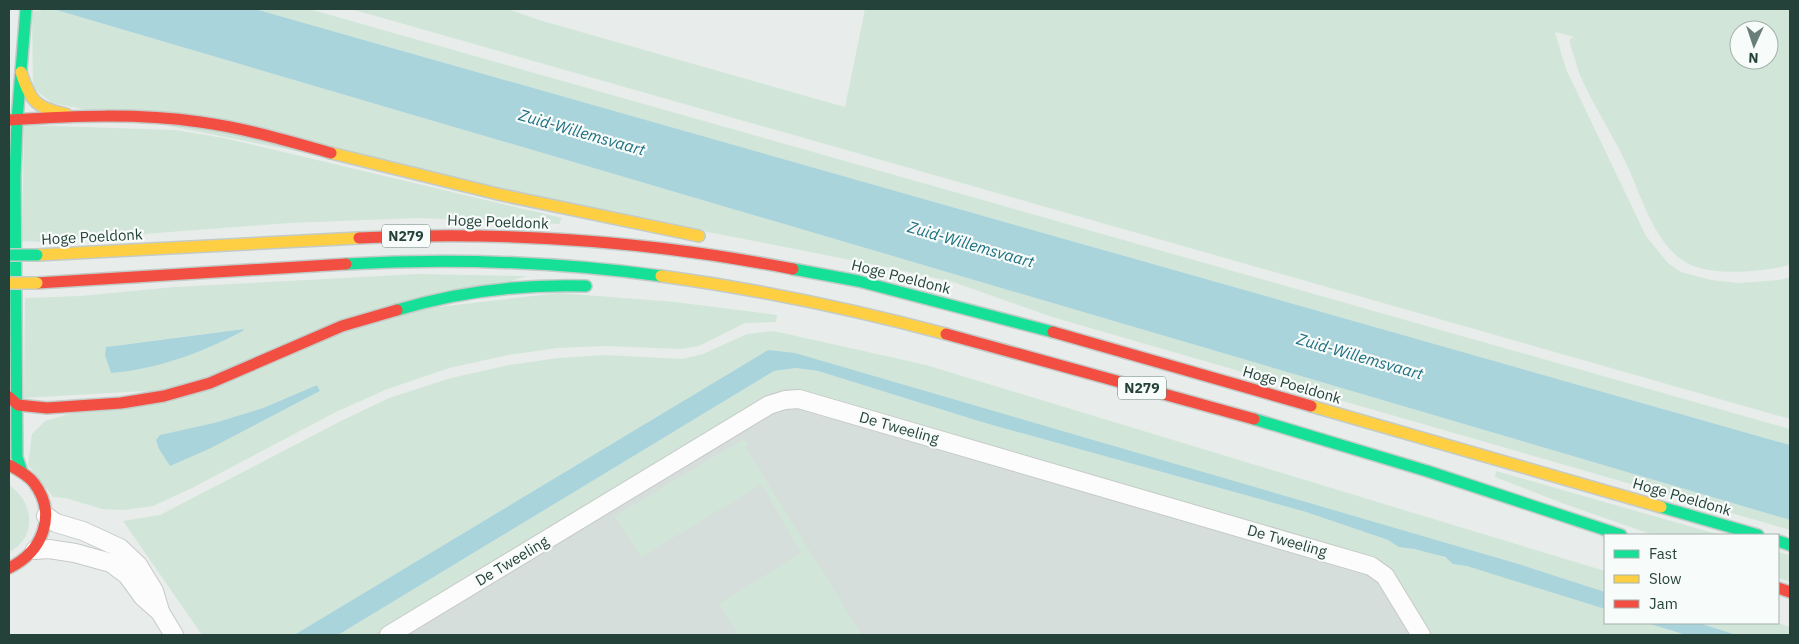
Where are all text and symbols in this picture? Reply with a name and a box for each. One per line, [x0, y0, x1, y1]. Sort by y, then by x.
north arrow [1729, 20, 1779, 70]
text: N [1748, 49, 1759, 67]
water label: Zuid-Willemsvaart [516, 104, 648, 160]
street label: Hoge Poeldonk [447, 210, 549, 233]
water label: Zuid-Willemsvaart [905, 216, 1037, 272]
street label: Hoge Poeldonk [41, 224, 143, 249]
road number: N279 [382, 225, 430, 248]
street label: Hoge Poeldonk [850, 255, 953, 298]
water label: Zuid-Willemsvaart [1294, 328, 1426, 384]
street label: Hoge Poeldonk [1241, 361, 1344, 408]
road number: N279 [1118, 376, 1166, 399]
street label: De Tweeling [857, 407, 941, 448]
street label: Hoge Poeldonk [1631, 473, 1734, 520]
street label: De Tweeling [1245, 520, 1329, 561]
street label: De Tweeling [472, 531, 552, 590]
legend [1604, 534, 1779, 624]
text: Fast [1649, 544, 1677, 563]
text: Slow [1649, 569, 1682, 588]
text: Jam [1649, 594, 1678, 613]

